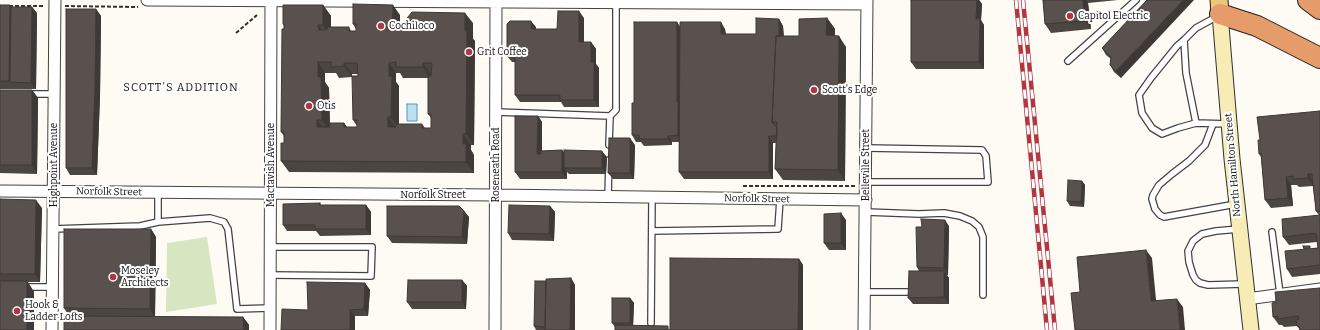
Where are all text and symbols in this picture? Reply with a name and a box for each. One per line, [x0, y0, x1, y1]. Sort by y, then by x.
place label: Capitol Electric [1078, 10, 1148, 22]
marker: Capitol Electric [1065, 11, 1075, 21]
place label: Cochiloco [389, 20, 434, 32]
marker: Cochiloco [376, 21, 386, 31]
place label: Grit Coffee [477, 46, 527, 58]
marker: Grit Coffee [464, 47, 474, 57]
district label: SCOTT'S ADDITION [123, 81, 239, 95]
place label: Scott's Edge [822, 84, 877, 96]
marker: Scott's Edge [809, 85, 819, 95]
place label: Otis [317, 100, 336, 112]
marker: Otis [304, 101, 314, 111]
street label: North Hamilton Street [1222, 113, 1244, 217]
street label: Highpoint Avenue [48, 123, 60, 207]
street label: Mactavish Avenue [265, 123, 277, 207]
street label: Roseneath Road [490, 128, 502, 202]
street label: Belleville Street [860, 129, 872, 201]
street label: Norfolk Street [76, 185, 142, 199]
street label: Norfolk Street [400, 189, 466, 201]
street label: Norfolk Street [724, 192, 790, 206]
place label: Moseley Architects [121, 265, 168, 288]
marker: Moseley Architects [108, 272, 118, 282]
place label: Hook & Ladder Lofts [25, 299, 83, 322]
marker: Hook & Ladder Lofts [12, 306, 22, 316]

